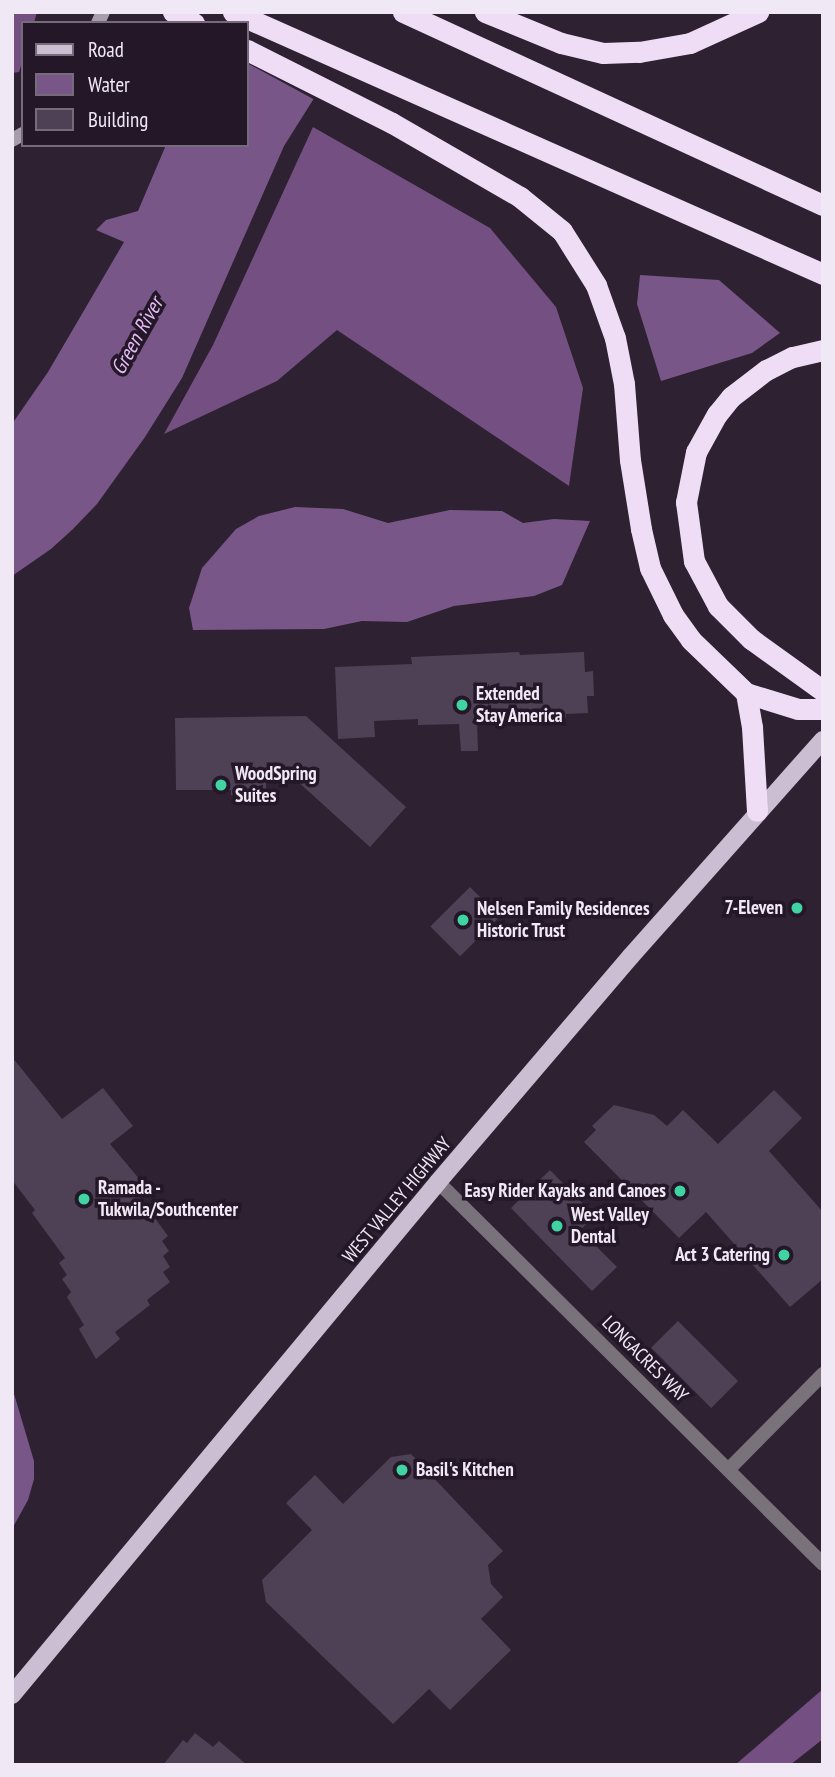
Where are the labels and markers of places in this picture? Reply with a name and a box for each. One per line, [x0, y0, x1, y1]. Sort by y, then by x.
place label: Extended Stay America [476, 683, 564, 727]
marker: Extended Stay America [454, 697, 470, 713]
place label: WoodSpring Suites [235, 763, 317, 807]
marker: WoodSpring Suites [213, 777, 229, 793]
place label: 7-Eleven [724, 897, 783, 919]
place label: Nelsen Family Residences Historic Trust [477, 898, 650, 942]
marker: 7-Eleven [789, 900, 805, 916]
marker: Nelsen Family Residences Historic Trust [455, 912, 471, 928]
place label: Ramada - Tukwila/Southcenter [98, 1177, 238, 1221]
place label: Easy Rider Kayaks and Canoes [464, 1180, 666, 1202]
marker: Easy Rider Kayaks and Canoes [672, 1183, 688, 1199]
marker: Ramada - Tukwila/Southcenter [76, 1191, 92, 1207]
place label: West Valley Dental [571, 1204, 649, 1248]
marker: West Valley Dental [549, 1218, 565, 1234]
place label: Act 3 Catering [675, 1244, 770, 1266]
marker: Act 3 Catering [776, 1247, 792, 1263]
place label: Basil's Kitchen [416, 1459, 514, 1481]
marker: Basil's Kitchen [394, 1462, 410, 1478]

